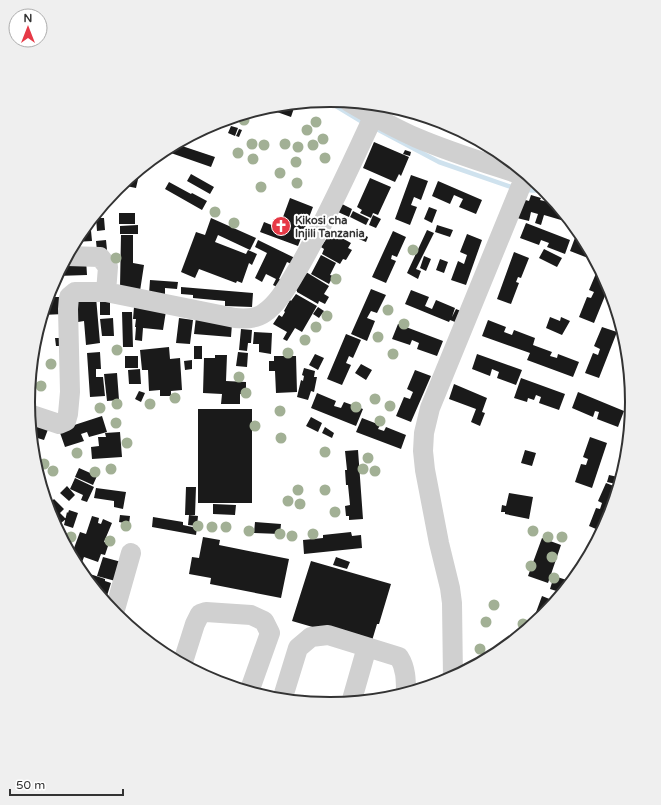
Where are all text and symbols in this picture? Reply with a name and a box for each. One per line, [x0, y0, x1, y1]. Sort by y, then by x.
north arrow [8, 8, 48, 48]
text: N [24, 12, 32, 25]
place label: Kikosi cha Injili Tanzania [295, 214, 365, 241]
church icon: Kikosi cha Injili Tanzania [270, 215, 292, 237]
scale bar [10, 771, 123, 797]
text: 50 m [16, 778, 45, 792]

